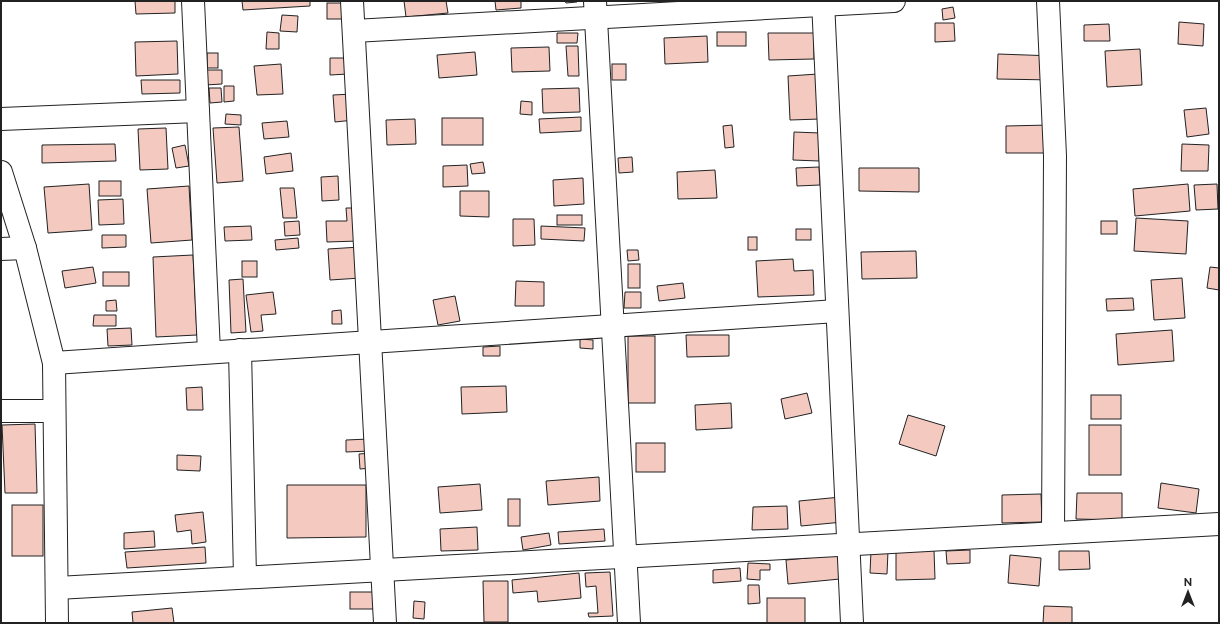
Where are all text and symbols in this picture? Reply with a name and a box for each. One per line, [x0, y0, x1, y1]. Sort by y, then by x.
north arrow [1168, 572, 1208, 612]
text: N [1184, 576, 1192, 589]

